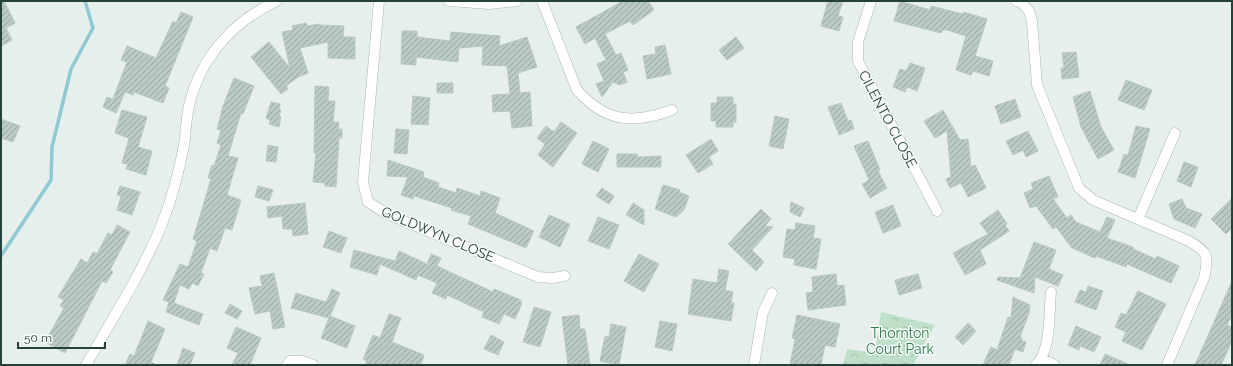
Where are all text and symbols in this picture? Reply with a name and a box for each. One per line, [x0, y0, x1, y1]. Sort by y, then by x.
street label: CILENTO CLOSE [856, 68, 920, 170]
street label: GOLDWYN CLOSE [379, 203, 497, 265]
scale bar [18, 324, 105, 350]
park label: Thornton Court Park [866, 325, 935, 357]
text: 50 m [24, 331, 52, 345]

